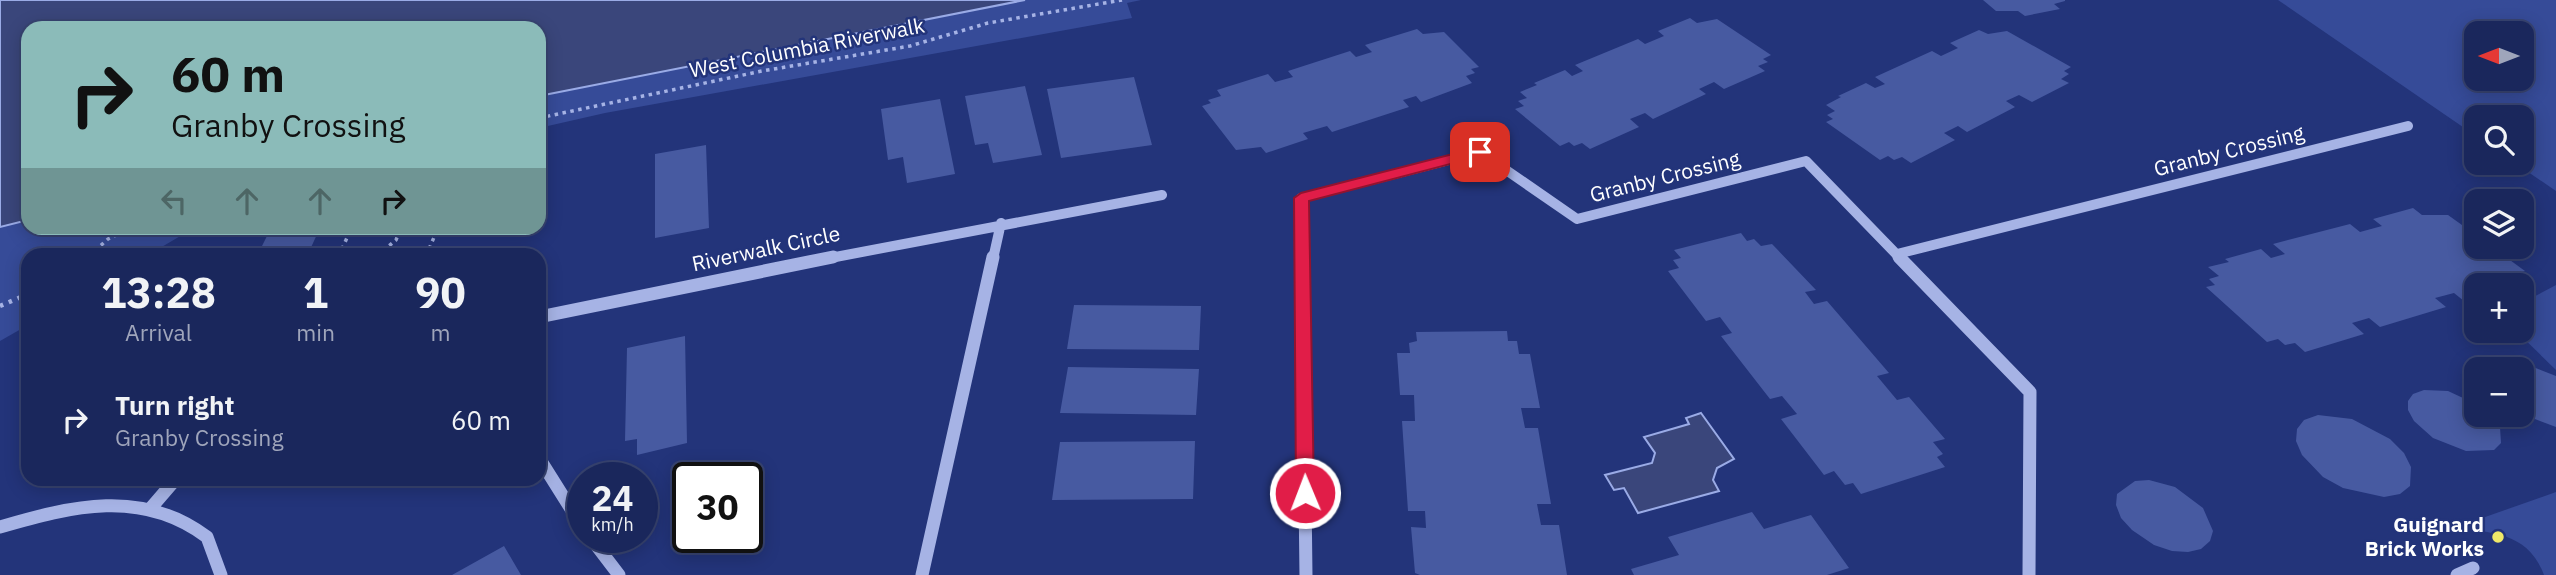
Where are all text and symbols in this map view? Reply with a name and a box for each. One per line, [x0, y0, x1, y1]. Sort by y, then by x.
street label: West Columbia Riverwalk [687, 10, 927, 84]
north arrow [2464, 21, 2534, 91]
map controls [2464, 21, 2534, 427]
text: 60 m [171, 42, 285, 105]
icon: right [56, 49, 147, 140]
text: Granby Crossing [171, 104, 405, 146]
button: search [2464, 105, 2534, 175]
street label: Granby Crossing [2151, 118, 2307, 182]
pin [1450, 122, 1510, 182]
icon: arrive [1461, 133, 1499, 171]
street label: Granby Crossing [1587, 144, 1743, 208]
icon: left [155, 182, 193, 220]
icon: ahead [228, 182, 266, 220]
icon: ahead [301, 182, 339, 220]
icon: right [374, 182, 412, 220]
button: layers [2464, 189, 2534, 259]
street label: Riverwalk Circle [689, 219, 842, 277]
text: 13:28 [101, 265, 216, 320]
text: 1 [303, 265, 328, 320]
text: 90 [415, 265, 466, 320]
button: + [2464, 273, 2534, 343]
text: Arrival [125, 317, 192, 347]
text: min [296, 317, 335, 347]
text: m [430, 317, 451, 347]
button: − [2464, 357, 2534, 427]
text: Turn right [115, 388, 234, 422]
icon: right [56, 401, 94, 439]
text: 60 m [451, 403, 511, 437]
text: Granby Crossing [115, 422, 284, 452]
position arrow [1268, 456, 1342, 530]
speed limit sign: 30 [672, 462, 763, 553]
text: 24 [591, 475, 634, 521]
place label: Guignard Brick Works [2365, 510, 2484, 562]
text: km/h [591, 513, 634, 536]
marker: Guignard Brick Works [2490, 529, 2506, 545]

